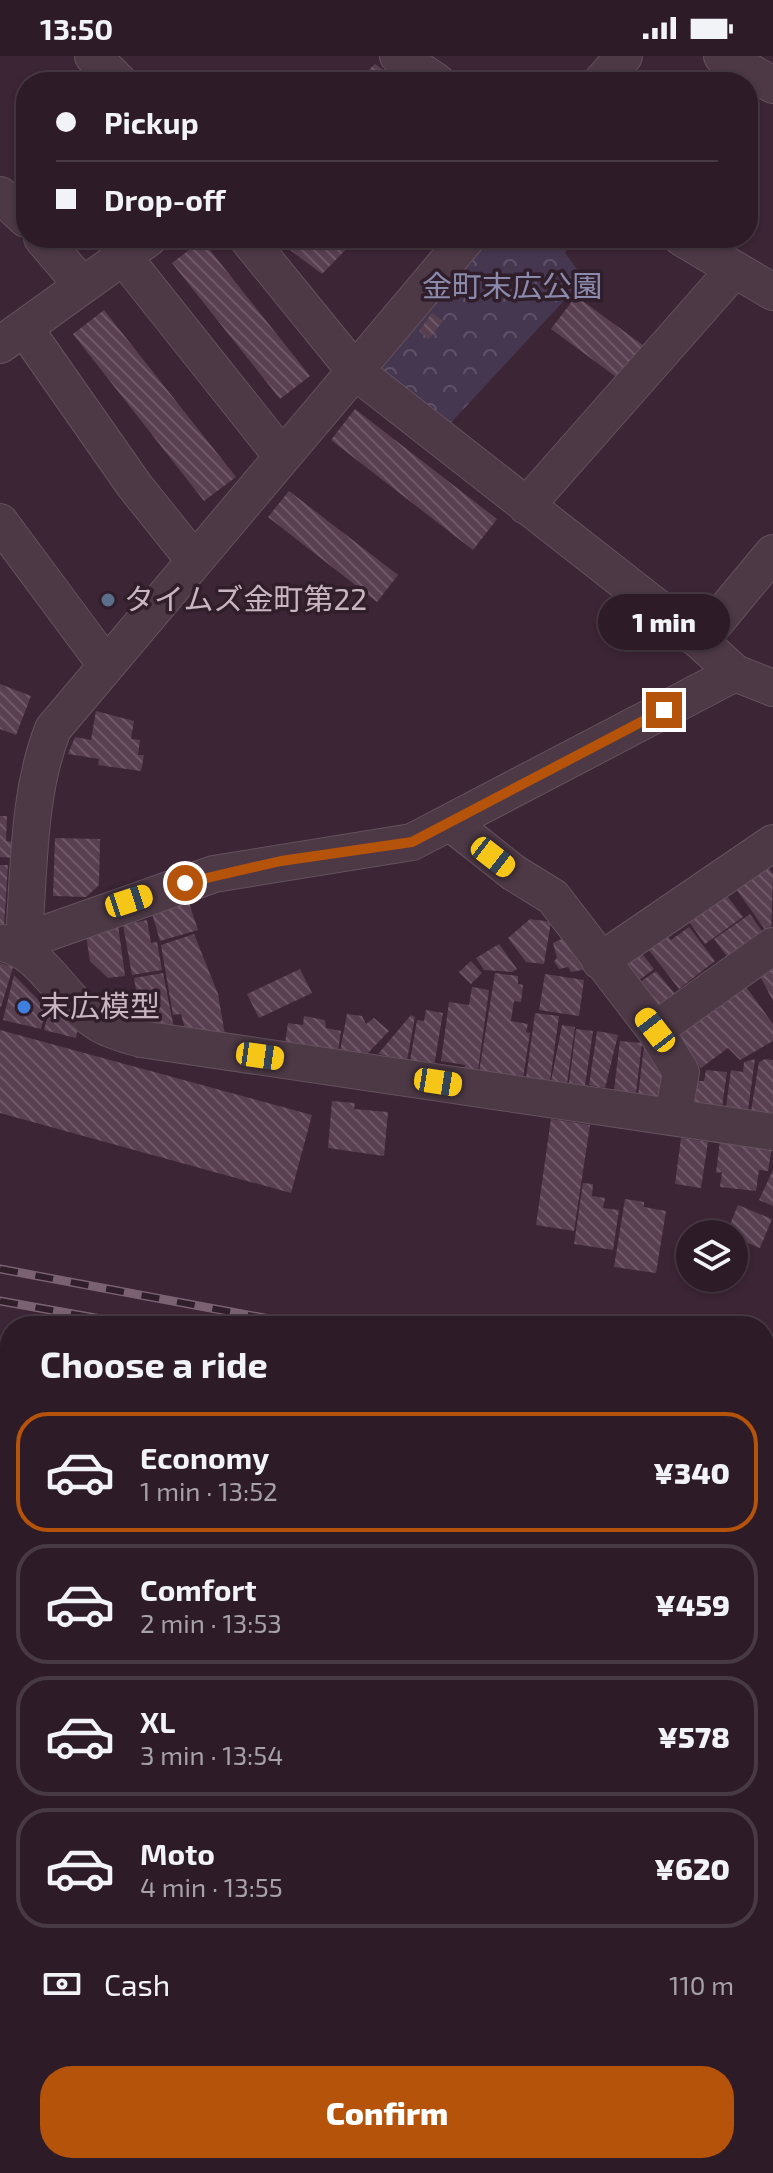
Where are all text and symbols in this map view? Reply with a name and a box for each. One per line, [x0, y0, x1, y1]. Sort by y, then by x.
text: 13:50 [40, 10, 113, 46]
text: Pickup [104, 104, 199, 140]
text: Drop-off [104, 181, 226, 217]
park label: 金町末広公園 [422, 267, 602, 303]
place label: タイムズ金町第22 [124, 580, 367, 616]
marker: タイムズ金町第22 [99, 591, 117, 609]
callout: 1 min [598, 594, 730, 650]
text: 1 min [632, 606, 696, 637]
route end [646, 692, 682, 728]
car [467, 833, 519, 881]
route start [167, 865, 203, 901]
car [102, 882, 156, 920]
place label: 末広模型 [40, 987, 160, 1023]
marker: 末広模型 [15, 998, 33, 1016]
car [631, 1004, 679, 1056]
car [235, 1041, 285, 1071]
car [412, 1066, 464, 1098]
map controls [676, 1220, 748, 1292]
button: layers [676, 1220, 748, 1292]
text: Choose a ride [40, 1342, 268, 1385]
icon: car [44, 1436, 116, 1508]
text: Economy [140, 1439, 269, 1475]
text: ¥340 [653, 1454, 730, 1490]
text: 1 min · 13:52 [140, 1475, 278, 1506]
icon: car [44, 1568, 116, 1640]
text: Comfort [140, 1571, 257, 1607]
text: ¥459 [655, 1586, 730, 1622]
text: 2 min · 13:53 [140, 1607, 282, 1638]
icon: car [44, 1700, 116, 1772]
text: XL [140, 1703, 175, 1739]
text: ¥578 [657, 1718, 730, 1754]
text: 3 min · 13:54 [140, 1739, 283, 1770]
icon: car [44, 1832, 116, 1904]
text: Moto [140, 1835, 215, 1871]
text: ¥620 [654, 1850, 730, 1886]
text: 4 min · 13:55 [140, 1871, 283, 1902]
icon: cash [40, 1962, 84, 2006]
text: Cash [104, 1966, 170, 2002]
text: 110 m [669, 1969, 734, 2000]
button: Confirm [40, 2066, 734, 2158]

